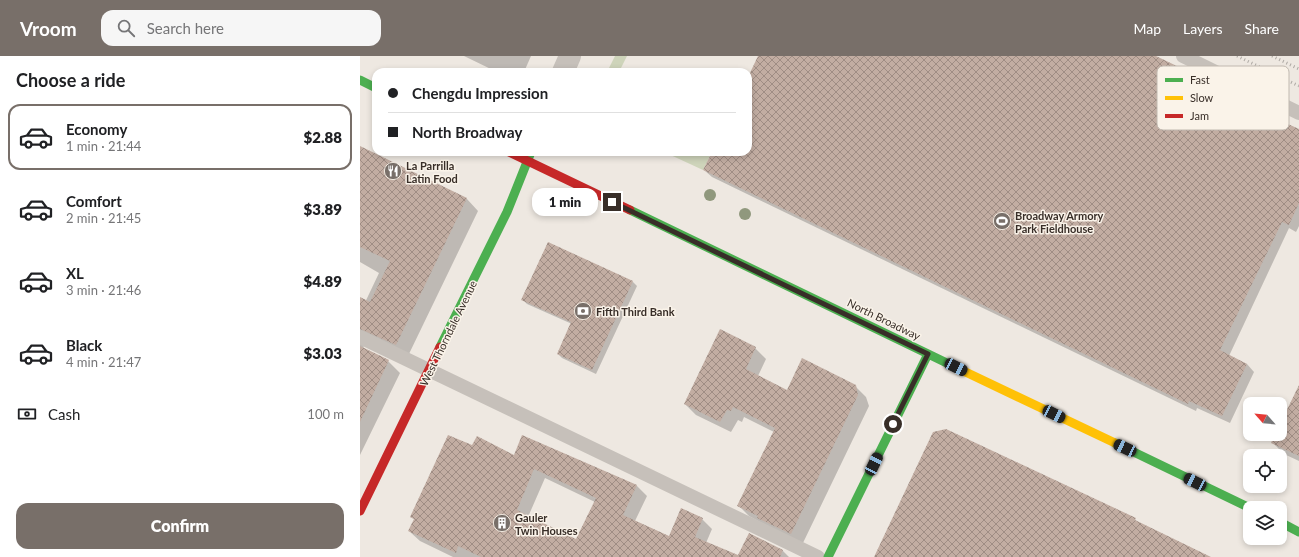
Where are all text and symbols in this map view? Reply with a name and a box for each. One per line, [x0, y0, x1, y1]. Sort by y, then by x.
search box [101, 10, 381, 46]
text: Vroom [20, 17, 77, 40]
icon: search [115, 17, 137, 39]
text: Search here [147, 19, 224, 37]
text: Map [1133, 20, 1161, 37]
text: Layers [1183, 20, 1223, 37]
text: Share [1245, 20, 1279, 37]
legend [1157, 66, 1289, 130]
text: Choose a ride [16, 69, 125, 91]
text: Fast [1190, 73, 1210, 86]
text: Chengdu Impression [412, 84, 548, 102]
text: Slow [1190, 91, 1214, 104]
text: Jam [1190, 109, 1209, 122]
icon: car [18, 119, 54, 155]
text: Economy [66, 120, 127, 138]
text: North Broadway [412, 123, 522, 141]
text: $2.88 [304, 128, 342, 146]
text: 1 min · 21:44 [66, 138, 141, 154]
place label: La Parrilla Latin Food [406, 159, 458, 185]
restaurant icon: La Parrilla Latin Food [383, 161, 403, 181]
callout: 1 min [532, 188, 598, 216]
icon: car [18, 191, 54, 227]
text: Comfort [66, 192, 122, 210]
route end [603, 193, 621, 211]
text: 1 min [549, 194, 581, 210]
text: $3.89 [304, 200, 342, 218]
place label: Broadway Armory Park Fieldhouse [1015, 209, 1104, 235]
text: 2 min · 21:45 [66, 210, 141, 226]
sports icon: Broadway Armory Park Fieldhouse [992, 211, 1012, 231]
icon: car [18, 263, 54, 299]
text: XL [66, 264, 84, 282]
text: $4.89 [304, 272, 342, 290]
street label: West Thorndale Avenue [417, 278, 479, 388]
text: 3 min · 21:46 [66, 282, 141, 298]
street label: North Broadway [845, 296, 923, 342]
bank icon: Fifth Third Bank [573, 301, 593, 321]
place label: Fifth Third Bank [596, 305, 675, 318]
icon: car [18, 335, 54, 371]
text: Black [66, 336, 102, 354]
text: $3.03 [304, 344, 342, 362]
text: 4 min · 21:47 [66, 354, 141, 370]
car [943, 356, 969, 378]
north arrow [1243, 397, 1287, 441]
map controls [1243, 397, 1287, 545]
icon: cash [16, 403, 38, 425]
car [1041, 403, 1067, 425]
text: Cash [48, 405, 80, 423]
text: 100 m [307, 406, 344, 422]
route start [884, 415, 902, 433]
car [1112, 437, 1138, 459]
button: locate [1243, 449, 1287, 493]
car [863, 451, 885, 477]
car [1182, 471, 1208, 493]
button: layers [1243, 501, 1287, 545]
button: Confirm [16, 503, 344, 549]
place label: Gauler Twin Houses [515, 511, 578, 537]
building icon: Gauler Twin Houses [492, 513, 512, 533]

